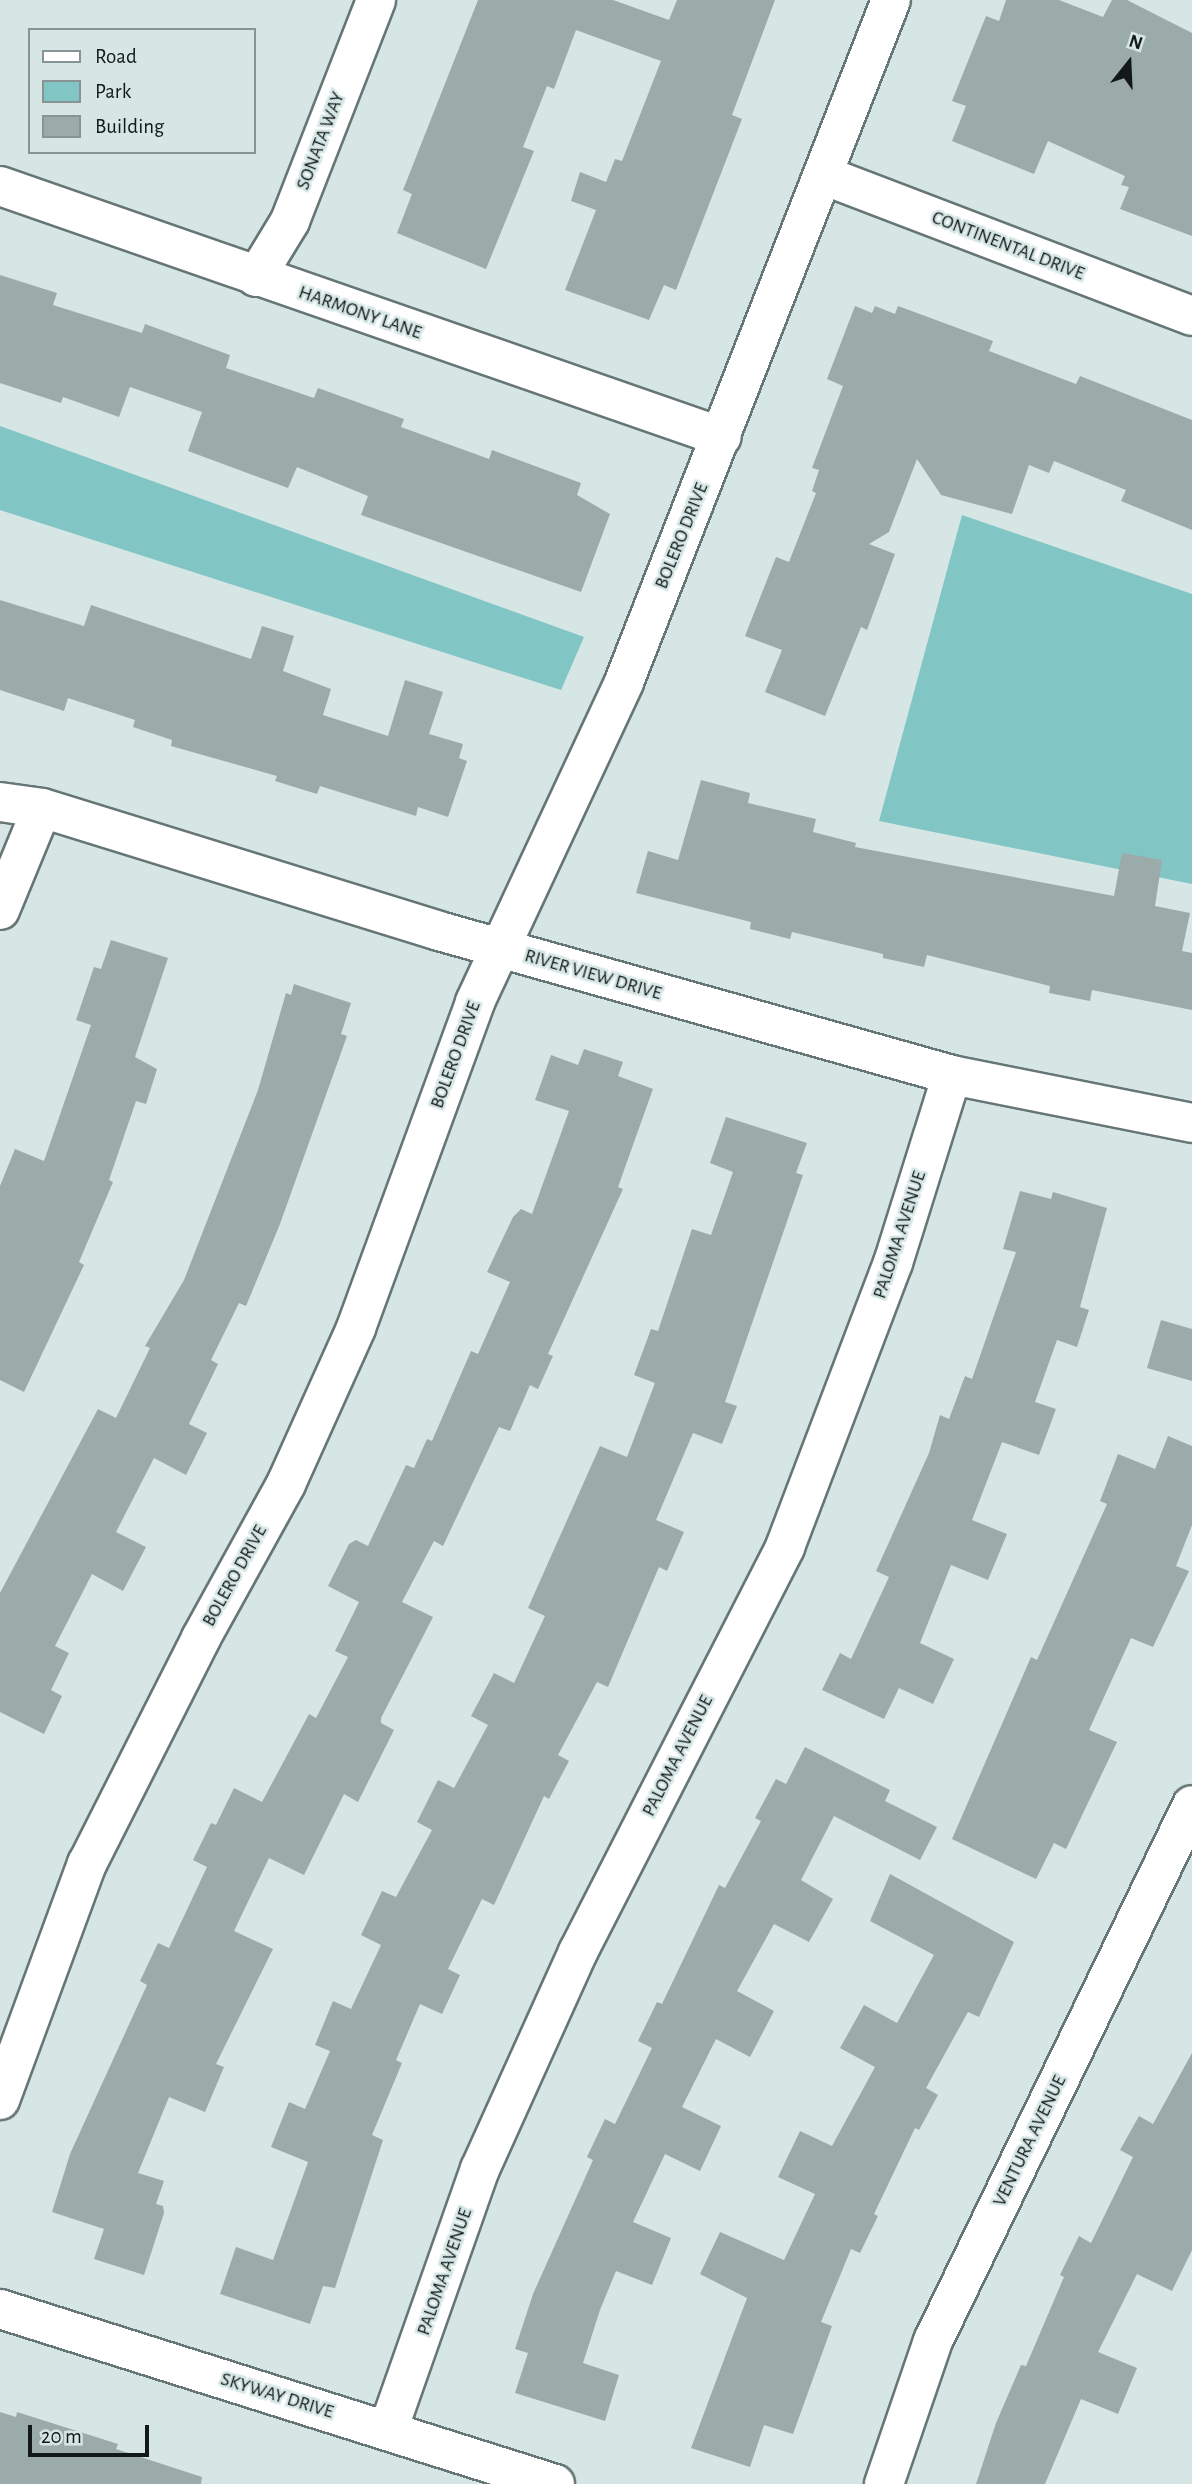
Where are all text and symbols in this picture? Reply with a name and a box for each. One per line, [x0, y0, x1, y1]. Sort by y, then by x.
legend [28, 28, 256, 154]
north arrow [1094, 28, 1164, 98]
text: N [1126, 31, 1145, 54]
text: Road [95, 46, 137, 67]
text: Park [95, 81, 131, 102]
street label: SONATA WAY [292, 89, 350, 193]
text: Building [95, 116, 164, 137]
street label: CONTINENTAL DRIVE [928, 206, 1088, 286]
street label: HARMONY LANE [295, 281, 425, 345]
street label: BOLERO DRIVE [650, 480, 714, 592]
street label: RIVER VIEW DRIVE [522, 945, 664, 1005]
street label: BOLERO DRIVE [426, 998, 486, 1112]
street label: PALOMA AVENUE [869, 1168, 931, 1302]
street label: BOLERO DRIVE [198, 1521, 272, 1631]
street label: PALOMA AVENUE [638, 1692, 718, 1820]
street label: VENTURA AVENUE [988, 2072, 1072, 2210]
street label: PALOMA AVENUE [413, 2206, 477, 2338]
street label: SKYWAY DRIVE [218, 2368, 336, 2424]
scale bar [32, 2410, 152, 2454]
text: 20 m [41, 2426, 82, 2447]

